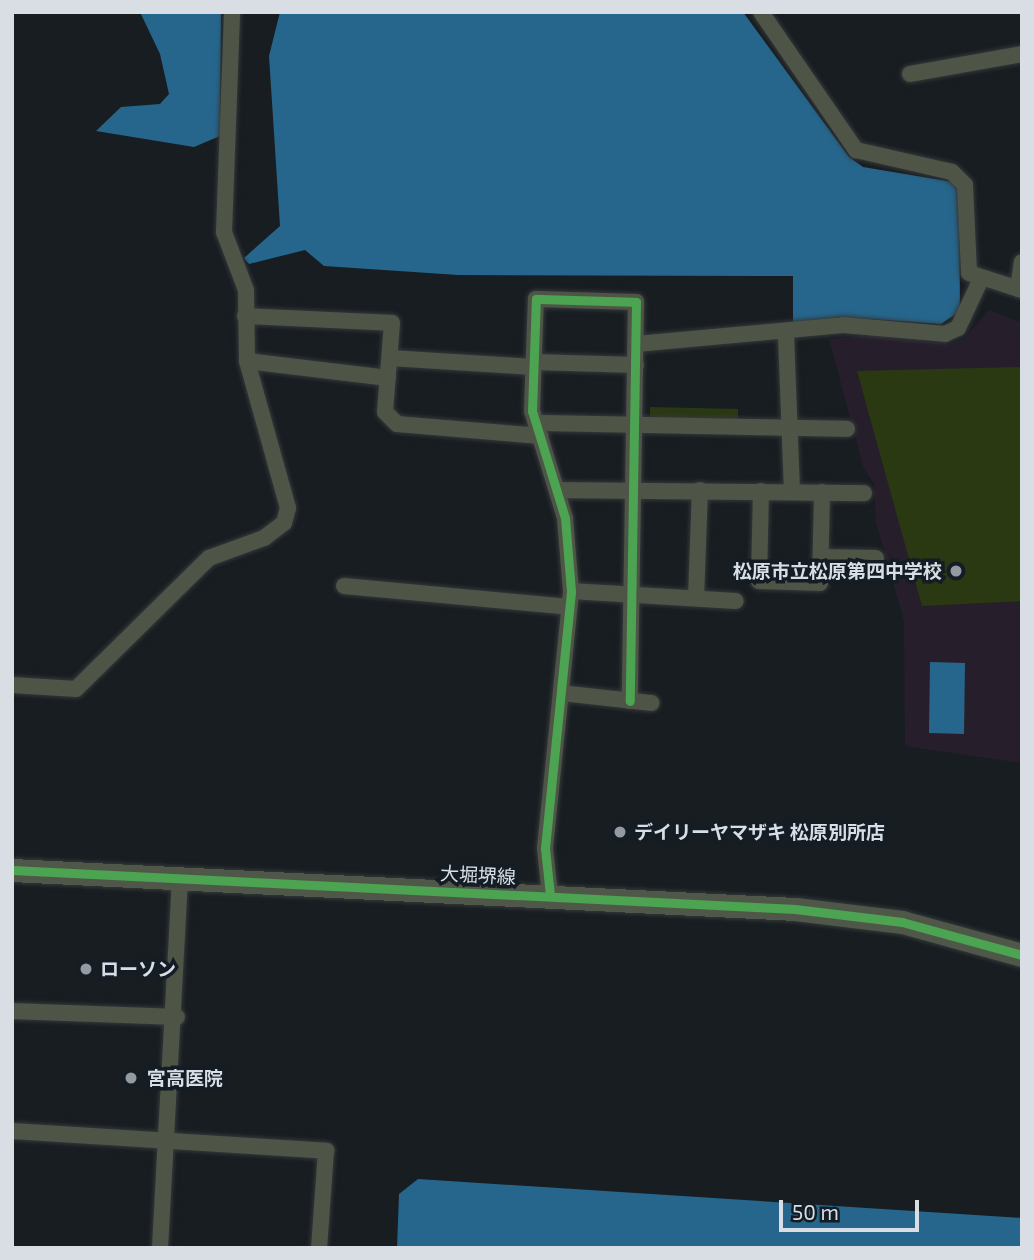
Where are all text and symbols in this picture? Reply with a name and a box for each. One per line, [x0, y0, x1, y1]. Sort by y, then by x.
place label: 松原市立松原第四中学校 [733, 560, 942, 582]
marker: 松原市立松原第四中学校 [948, 563, 964, 579]
place label: デイリーヤマザキ 松原別所店 [634, 821, 885, 843]
marker: デイリーヤマザキ 松原別所店 [612, 824, 628, 840]
street label: 大堀堺線 [439, 862, 517, 888]
place label: ローソン [100, 958, 176, 980]
marker: ローソン [78, 961, 94, 977]
place label: 宮高医院 [147, 1067, 223, 1089]
marker: 宮高医院 [121, 1068, 141, 1088]
scale bar [782, 1186, 922, 1230]
text: 50 m [792, 1199, 839, 1224]

